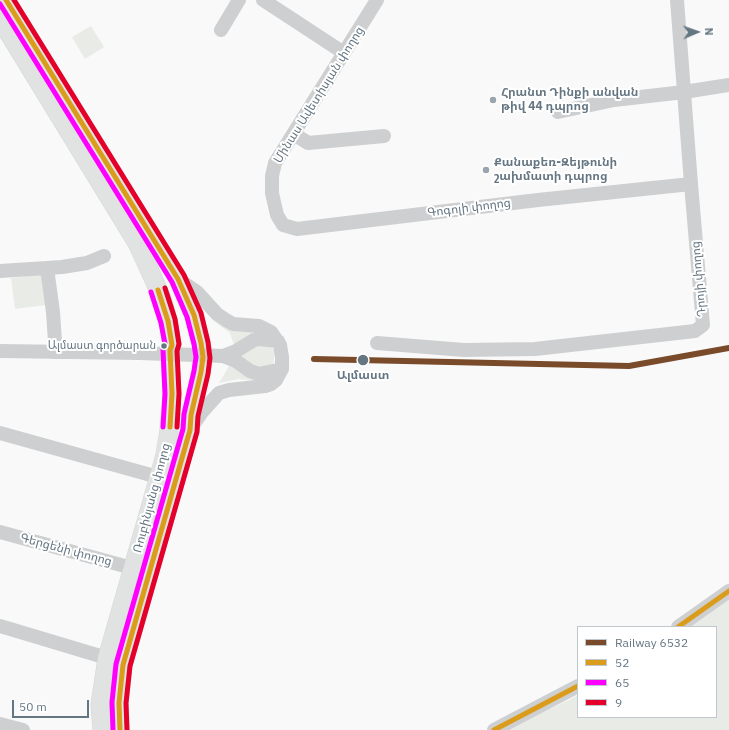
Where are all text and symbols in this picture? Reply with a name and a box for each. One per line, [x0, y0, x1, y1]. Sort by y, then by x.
north arrow [677, 12, 717, 52]
street label: Մինաս Ավետիսյան փողոց [271, 24, 367, 166]
text: N [702, 27, 716, 36]
place label: Հրանտ Դինքի անվան թիվ 44 դպրոց [501, 86, 638, 114]
marker: Հրանտ Դինքի անվան թիվ 44 դպրոց [488, 95, 498, 105]
place label: Քանաքեռ-Զեյթունի շախմատի դպրոց [494, 156, 617, 184]
marker: Քանաքեռ-Զեյթունի շախմատի դպրոց [481, 165, 491, 175]
street label: Գոգոլի փողոց [426, 196, 512, 220]
street label: Դրոյի փողոց [689, 240, 709, 318]
place label: Ալմաստ գործարան [48, 339, 156, 353]
marker: Ալմաստ գործարան [159, 341, 169, 351]
marker: Ալմաստ [356, 353, 370, 367]
place label: Ալմաստ [337, 369, 389, 383]
street label: Ռուբինյանց փողոց [130, 442, 174, 554]
street label: Գերցենի փողոց [18, 531, 114, 569]
legend [577, 626, 717, 718]
text: Railway 6532 [615, 635, 688, 650]
text: 52 [615, 655, 629, 670]
text: 65 [615, 675, 629, 690]
scale bar [14, 692, 91, 718]
text: 9 [615, 695, 622, 710]
text: 50 m [19, 699, 47, 714]

